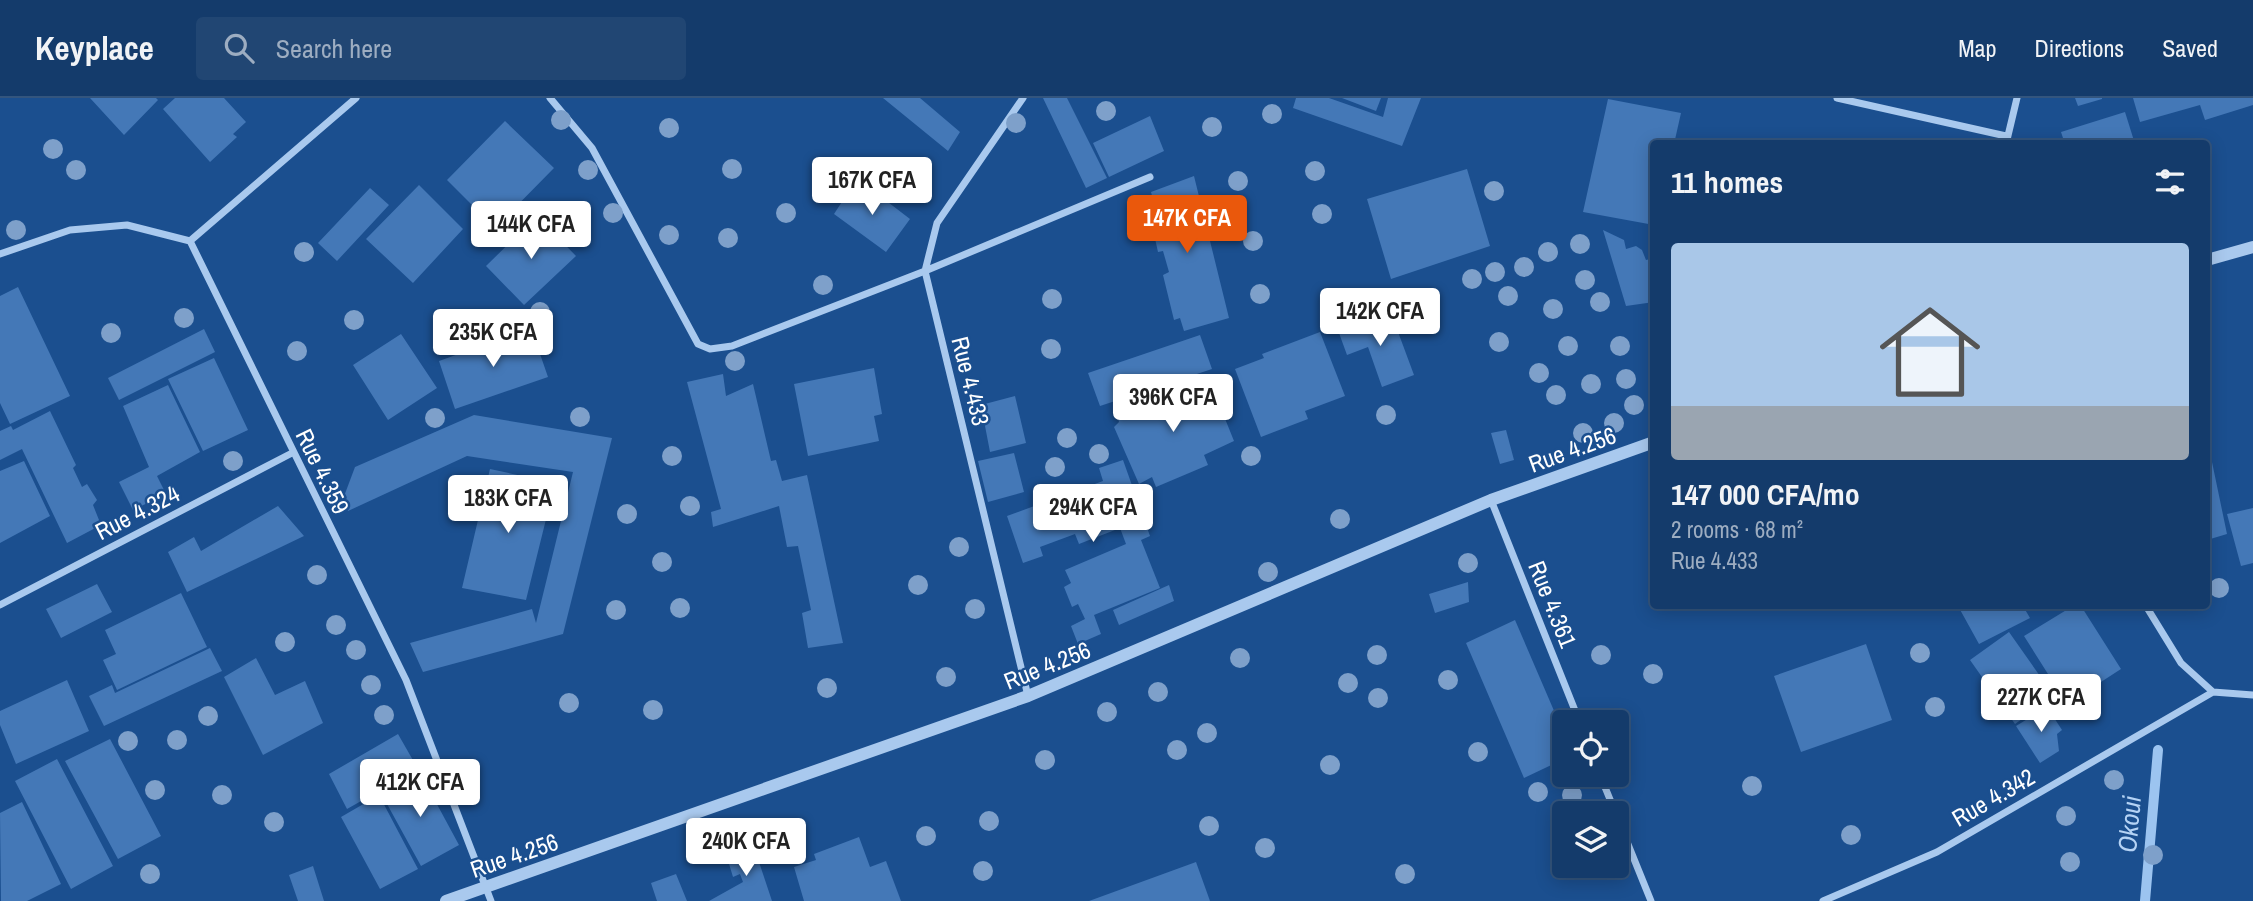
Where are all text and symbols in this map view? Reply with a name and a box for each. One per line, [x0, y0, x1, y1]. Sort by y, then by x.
search box [196, 17, 686, 80]
text: Keyplace [35, 26, 154, 70]
icon: search [220, 29, 258, 67]
text: Search here [276, 31, 392, 66]
text: Map [1958, 32, 1996, 64]
text: Directions [2034, 32, 2124, 64]
text: Saved [2162, 32, 2218, 64]
pin: 167K CFA [800, 158, 944, 217]
text: 11 homes [1671, 162, 1783, 202]
icon: filters [2151, 163, 2189, 201]
text: 167K CFA [828, 164, 916, 195]
pin: 147K CFA [1115, 195, 1259, 255]
pin: 144K CFA [459, 202, 603, 261]
text: 147K CFA [1143, 202, 1231, 233]
text: 144K CFA [487, 208, 575, 239]
pin: 142K CFA [1308, 288, 1452, 348]
icon: home [1867, 289, 1993, 415]
text: 142K CFA [1336, 295, 1424, 326]
pin: 235K CFA [421, 310, 565, 369]
text: 235K CFA [449, 316, 537, 347]
street label: Rue 4.433 [944, 333, 998, 429]
pin: 396K CFA [1101, 374, 1245, 434]
text: 396K CFA [1129, 381, 1217, 412]
street label: Rue 4.256 [1524, 418, 1620, 480]
street label: Rue 4.359 [289, 423, 357, 519]
text: 147 000 CFA/mo [1671, 474, 1860, 514]
pin: 183K CFA [436, 476, 580, 535]
street label: Rue 4.324 [89, 477, 185, 547]
text: 183K CFA [464, 482, 552, 513]
pin: 294K CFA [1021, 484, 1165, 544]
text: 294K CFA [1049, 491, 1137, 522]
text: 2 rooms · 68 m² [1671, 514, 1803, 545]
text: Rue 4.433 [1671, 545, 1758, 576]
street label: Rue 4.361 [1521, 556, 1585, 652]
street label: Rue 4.256 [999, 633, 1095, 697]
pin: 227K CFA [1969, 674, 2113, 734]
text: 227K CFA [1997, 681, 2085, 712]
map controls [1552, 710, 1629, 878]
button: locate [1552, 710, 1629, 787]
pin: 412K CFA [348, 760, 492, 819]
street label: Rue 4.342 [1946, 760, 2040, 834]
text: 412K CFA [376, 766, 464, 797]
water label: Okoui [2109, 794, 2149, 854]
button: layers [1552, 801, 1629, 878]
pin: 240K CFA [674, 818, 818, 878]
street label: Rue 4.256 [466, 825, 562, 885]
text: 240K CFA [702, 825, 790, 856]

